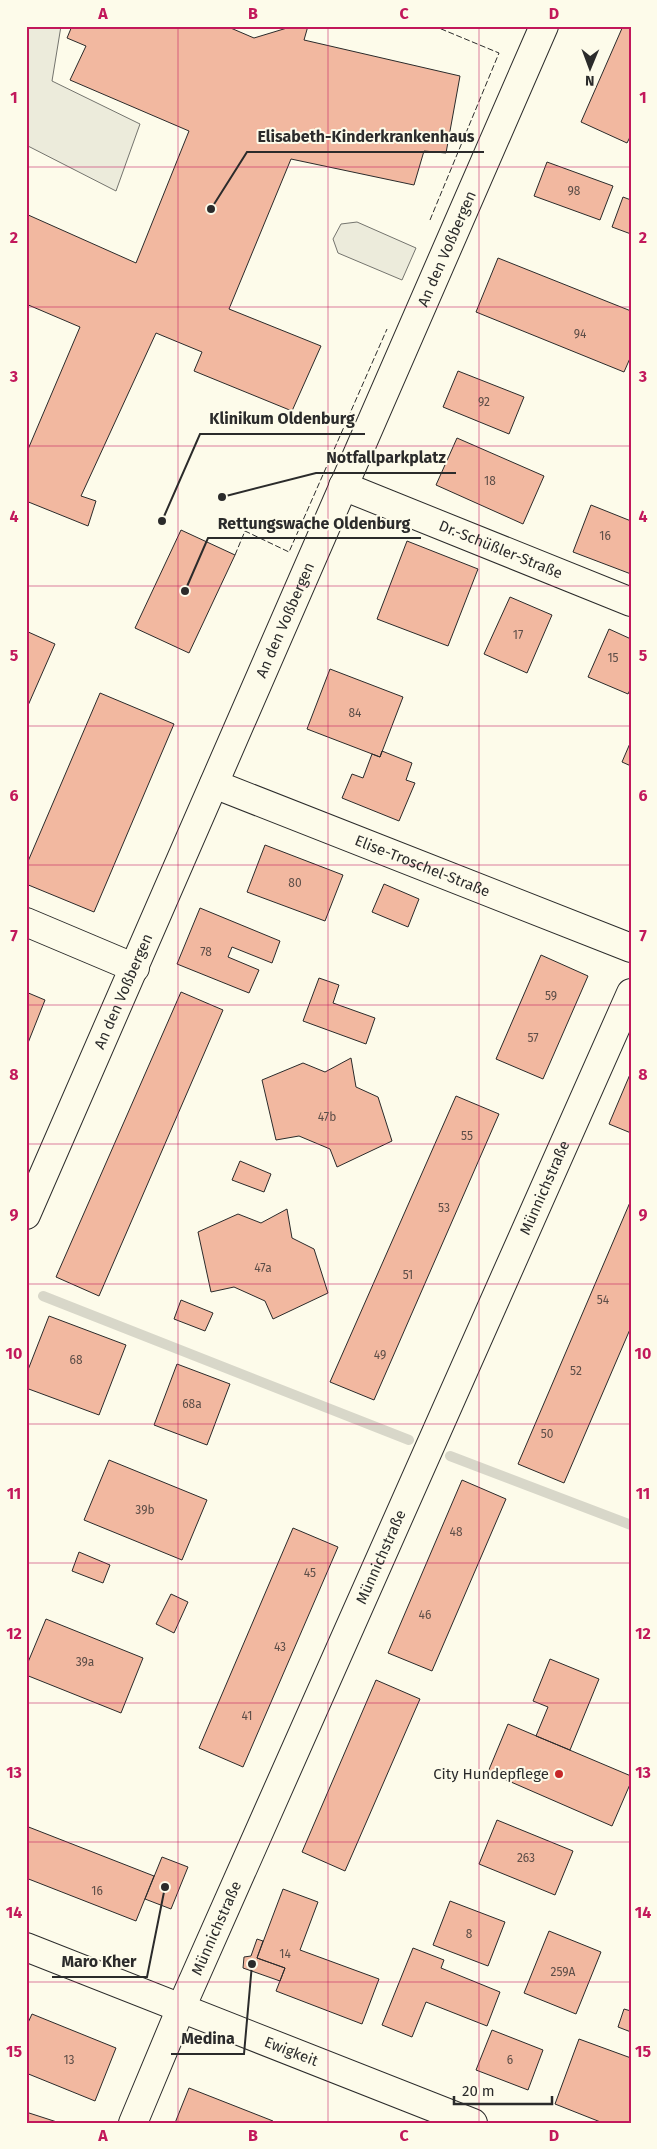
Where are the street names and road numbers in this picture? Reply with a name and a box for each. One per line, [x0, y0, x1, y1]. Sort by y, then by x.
street label: An den Voßbergen [414, 188, 480, 309]
street label: Dr.-Schüßler-Straße [436, 517, 565, 582]
street label: An den Voßbergen [252, 559, 318, 681]
street label: Elise-Troschel-Straße [352, 831, 493, 901]
street label: An den Voßbergen [90, 931, 157, 1052]
street label: Münnichstraße [516, 1138, 573, 1238]
street label: Münnichstraße [352, 1507, 410, 1607]
street label: Münnichstraße [188, 1878, 245, 1978]
street label: Ewigkeit [262, 2033, 321, 2070]

